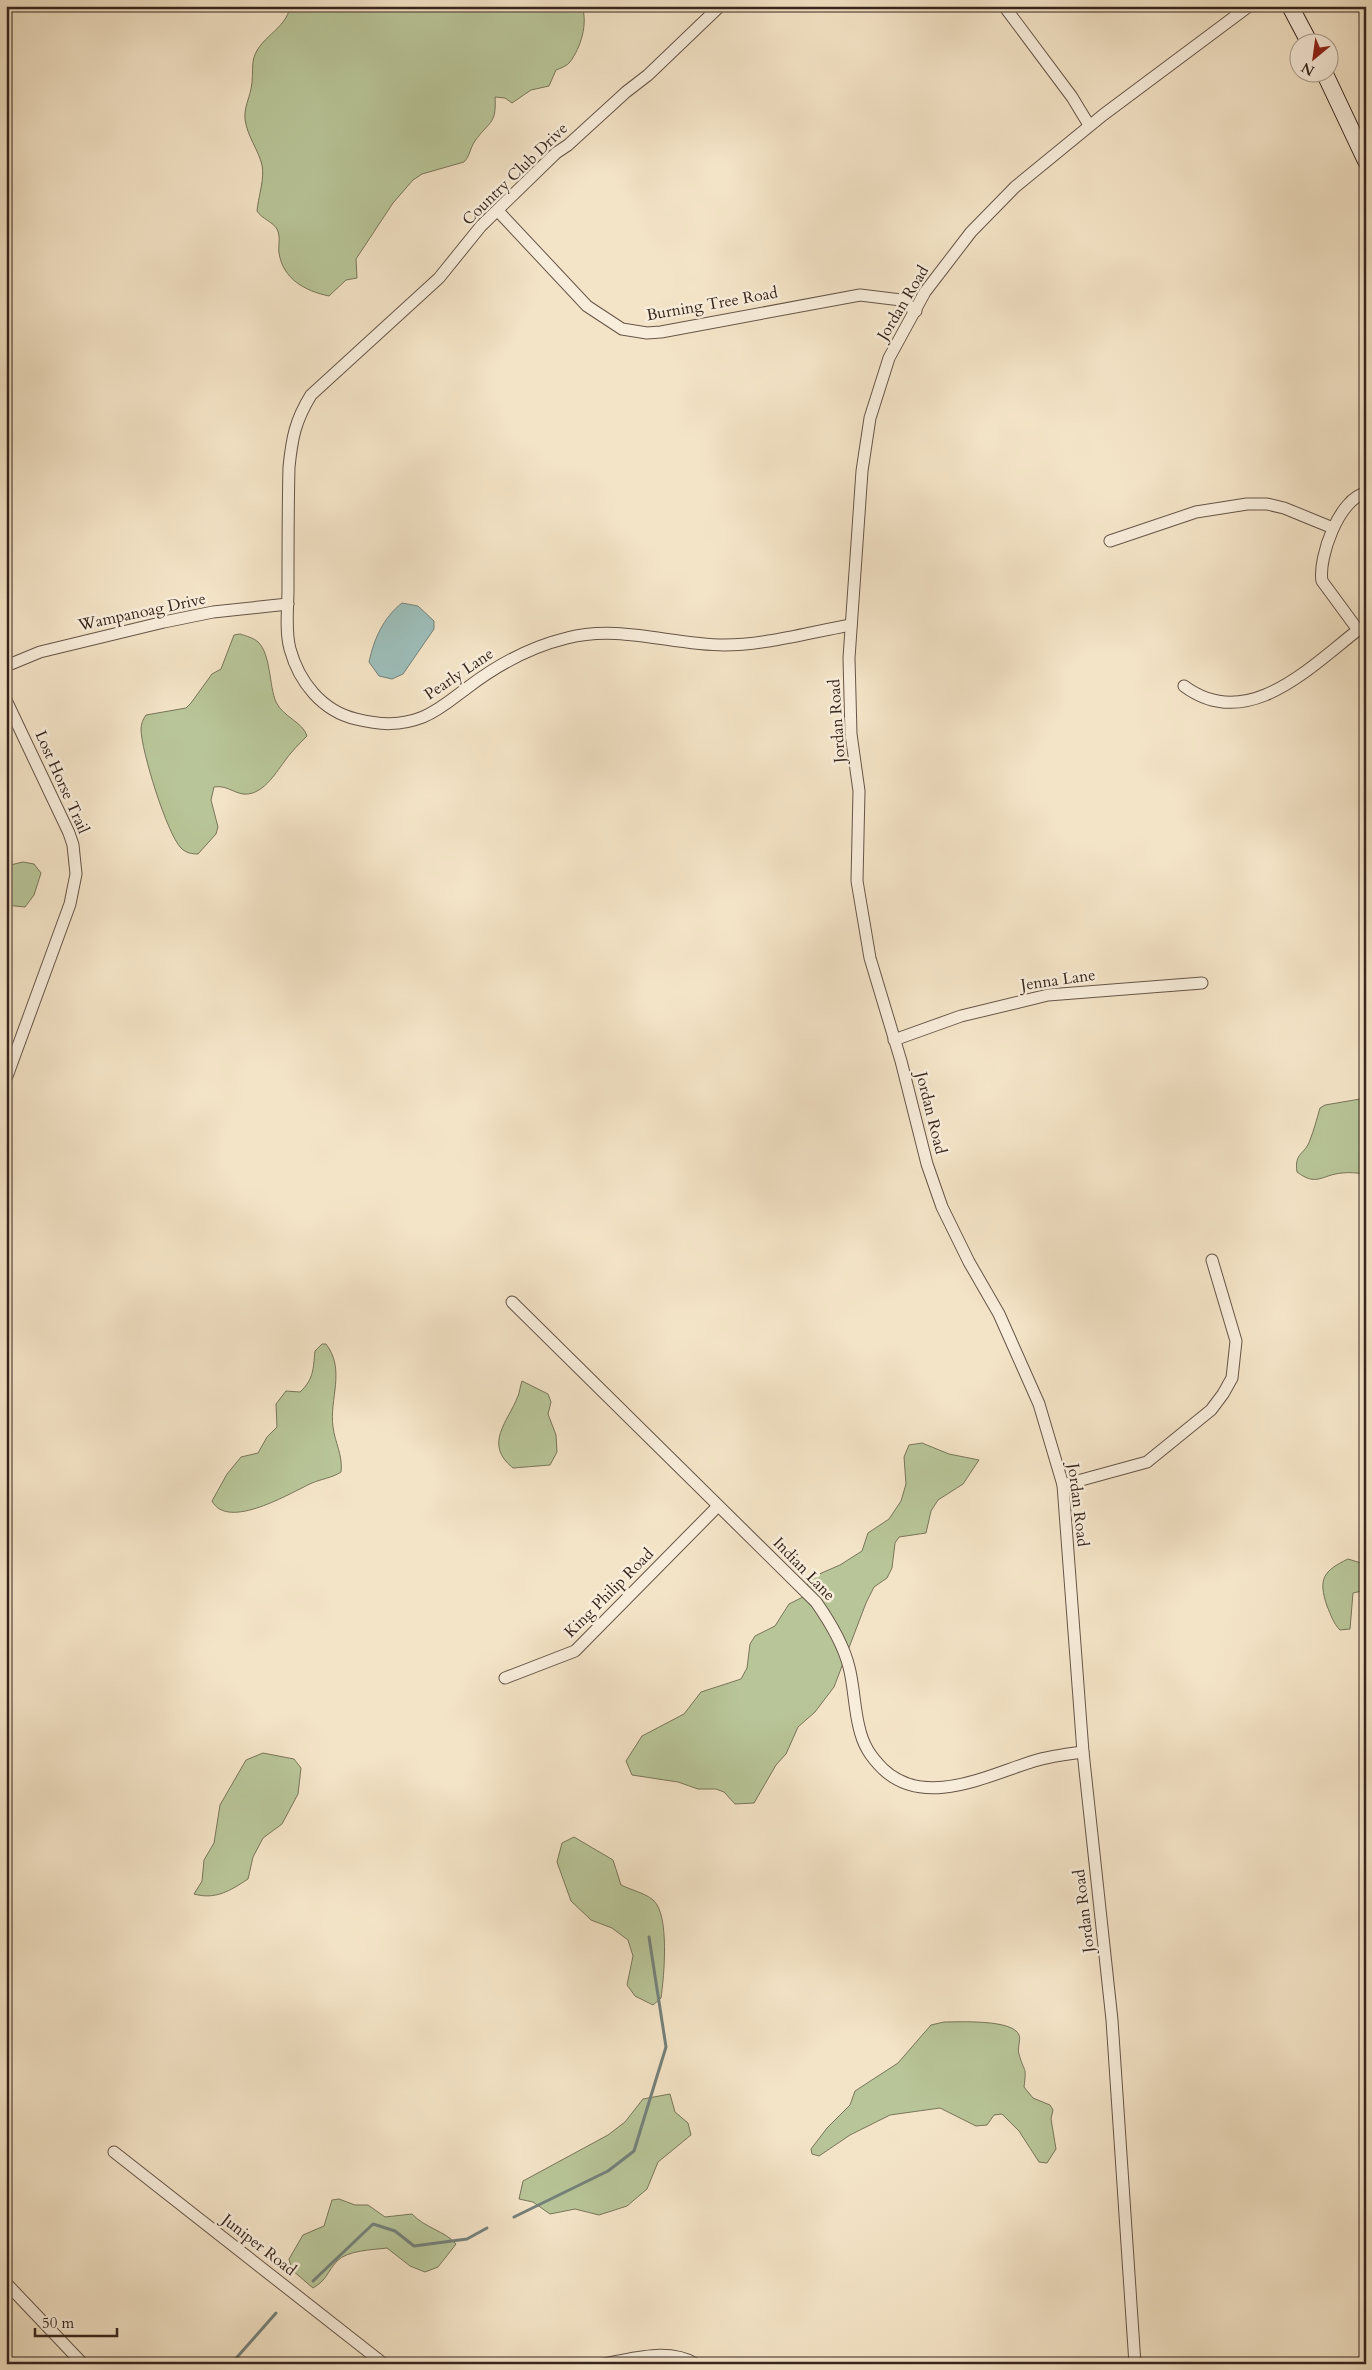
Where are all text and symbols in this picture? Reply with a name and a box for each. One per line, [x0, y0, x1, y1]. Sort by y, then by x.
north arrow [1290, 32, 1340, 82]
text: N [1298, 58, 1318, 80]
street label: Country Club Drive [457, 118, 573, 230]
street label: Jordan Road [871, 261, 934, 346]
street label: Burning Tree Road [645, 282, 780, 326]
street label: Wampanoag Drive [75, 588, 208, 636]
street label: Pearly Lane [420, 643, 498, 705]
street label: Jordan Road [823, 678, 851, 766]
street label: Lost Horse Trail [29, 727, 95, 837]
street label: Jenna Lane [1017, 964, 1097, 996]
street label: Jordan Road [910, 1068, 952, 1157]
street label: Jordan Road [1062, 1460, 1094, 1548]
street label: Indian Lane [768, 1532, 840, 1606]
street label: King Philip Road [559, 1543, 659, 1643]
street label: Jordan Road [1068, 1868, 1100, 1956]
street label: Juniper Road [216, 2208, 301, 2281]
scale bar [35, 2305, 118, 2337]
text: 50 m [42, 2313, 74, 2333]

